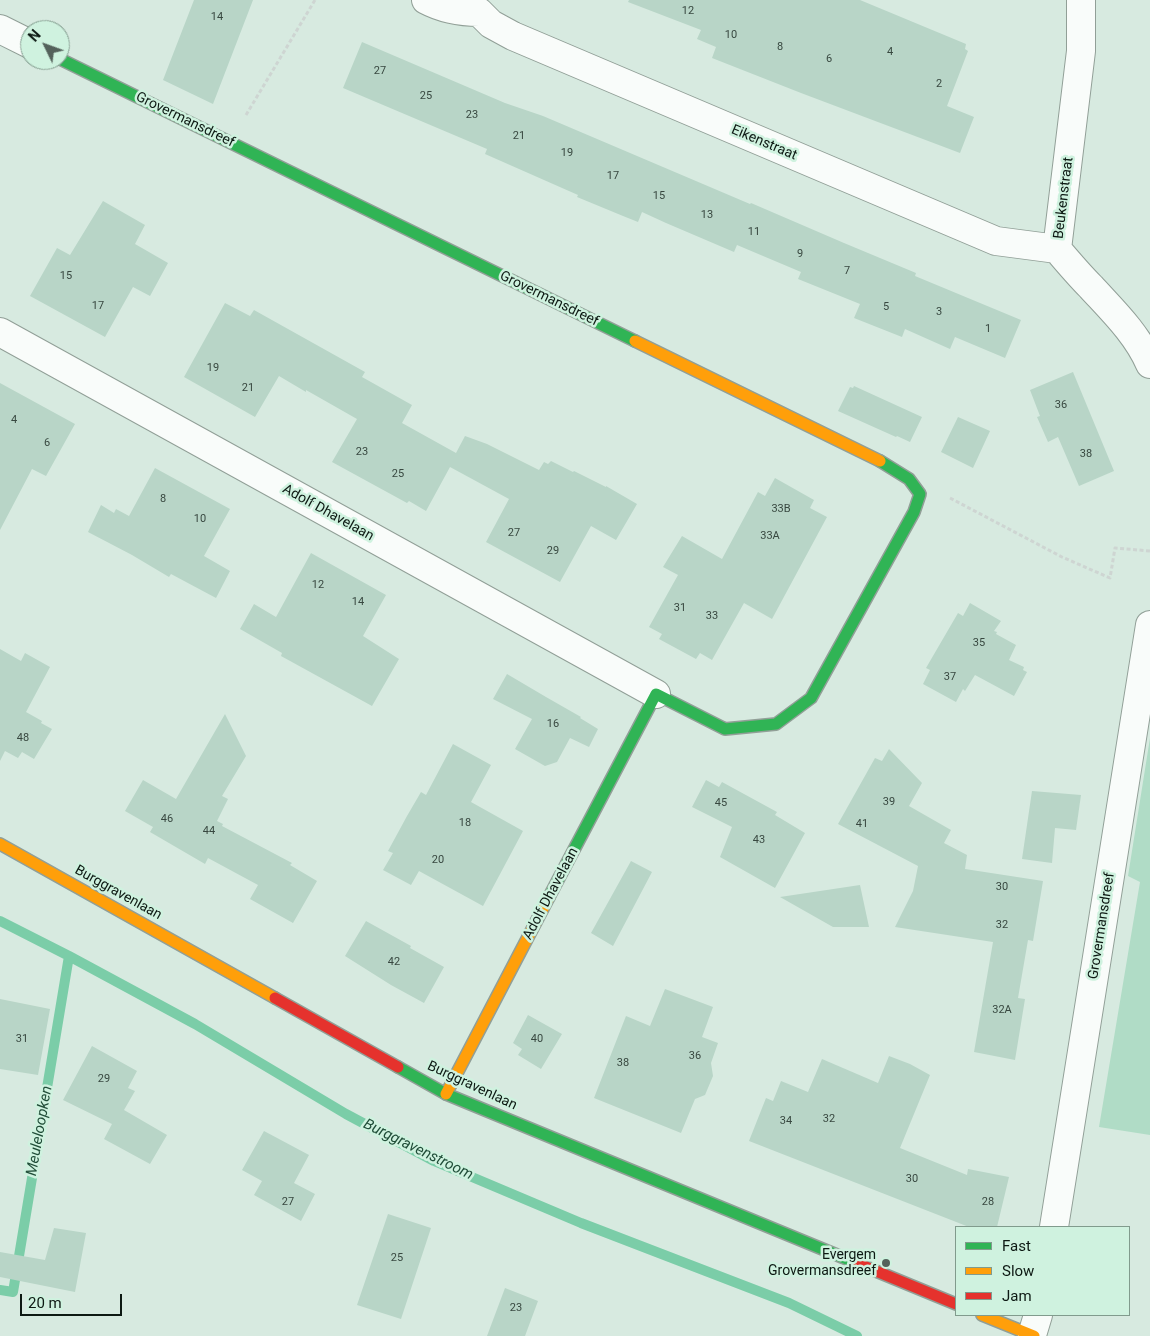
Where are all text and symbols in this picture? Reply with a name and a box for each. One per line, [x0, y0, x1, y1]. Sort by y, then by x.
house number: 12 [682, 4, 694, 18]
house number: 14 [211, 10, 223, 24]
north arrow [20, 20, 70, 70]
text: N [25, 27, 44, 45]
house number: 10 [725, 28, 737, 42]
house number: 8 [777, 40, 783, 54]
house number: 4 [887, 45, 893, 59]
house number: 6 [826, 52, 832, 66]
house number: 27 [374, 64, 386, 78]
house number: 2 [936, 77, 942, 91]
street label: Grovermansdreef [133, 89, 237, 151]
house number: 25 [420, 89, 432, 103]
house number: 23 [466, 108, 478, 122]
street label: Eikenstraat [729, 122, 799, 164]
house number: 21 [513, 129, 525, 143]
house number: 19 [561, 146, 573, 160]
street label: Beukenstraat [1051, 156, 1077, 240]
house number: 17 [607, 169, 619, 183]
house number: 15 [653, 189, 665, 203]
house number: 13 [701, 208, 713, 222]
house number: 11 [748, 225, 760, 239]
house number: 9 [797, 247, 803, 261]
house number: 7 [844, 264, 850, 278]
street label: Grovermansdreef [497, 268, 601, 330]
house number: 15 [60, 269, 72, 283]
house number: 17 [92, 299, 104, 313]
house number: 5 [883, 300, 889, 314]
house number: 3 [936, 305, 942, 319]
house number: 1 [985, 322, 991, 336]
house number: 19 [207, 361, 219, 375]
house number: 21 [242, 381, 254, 395]
house number: 36 [1055, 398, 1067, 412]
house number: 4 [11, 413, 17, 427]
house number: 6 [44, 436, 50, 450]
house number: 23 [356, 445, 368, 459]
house number: 38 [1080, 447, 1092, 461]
house number: 25 [392, 467, 404, 481]
street label: Adolf Dhavelaan [279, 481, 377, 545]
house number: 8 [160, 492, 166, 506]
house number: 33B [771, 502, 791, 516]
house number: 10 [194, 512, 206, 526]
house number: 27 [508, 526, 520, 540]
house number: 33A [760, 529, 780, 543]
house number: 29 [547, 544, 559, 558]
house number: 12 [312, 578, 324, 592]
house number: 14 [352, 595, 364, 609]
house number: 31 [674, 601, 686, 615]
house number: 33 [706, 609, 718, 623]
house number: 35 [973, 636, 985, 650]
house number: 37 [944, 670, 956, 684]
house number: 16 [547, 717, 559, 731]
house number: 48 [17, 731, 29, 745]
house number: 39 [883, 795, 895, 809]
house number: 45 [715, 796, 727, 810]
house number: 46 [161, 812, 173, 826]
house number: 18 [459, 816, 471, 830]
house number: 41 [856, 817, 868, 831]
house number: 44 [203, 824, 215, 838]
house number: 43 [753, 833, 765, 847]
street label: Adolf Dhavelaan [520, 845, 582, 943]
house number: 20 [432, 853, 444, 867]
street label: Burggravenlaan [72, 862, 164, 924]
street label: Grovermansdreef [1085, 871, 1119, 981]
house number: 30 [996, 880, 1008, 894]
house number: 32 [996, 918, 1008, 932]
house number: 42 [388, 955, 400, 969]
house number: 32A [992, 1003, 1012, 1017]
house number: 31 [16, 1032, 28, 1046]
house number: 40 [531, 1032, 543, 1046]
house number: 36 [689, 1049, 701, 1063]
house number: 38 [617, 1056, 629, 1070]
street label: Burggravenlaan [425, 1058, 519, 1114]
house number: 29 [98, 1072, 110, 1086]
water label: Meuleloopken [23, 1085, 57, 1177]
house number: 32 [823, 1112, 835, 1126]
house number: 34 [780, 1114, 792, 1128]
water label: Burggravenstroom [360, 1116, 476, 1184]
house number: 30 [906, 1172, 918, 1186]
house number: 27 [282, 1195, 294, 1209]
house number: 28 [982, 1195, 994, 1209]
legend [955, 1226, 1130, 1316]
text: Fast [1002, 1237, 1031, 1255]
place label: Evergem Grovermansdreef [768, 1247, 876, 1280]
house number: 25 [391, 1251, 403, 1265]
marker: Evergem Grovermansdreef [880, 1257, 892, 1269]
text: Slow [1002, 1262, 1034, 1280]
scale bar [22, 1284, 125, 1316]
text: Jam [1002, 1287, 1032, 1305]
text: 20 m [28, 1294, 62, 1312]
house number: 23 [510, 1301, 522, 1315]

